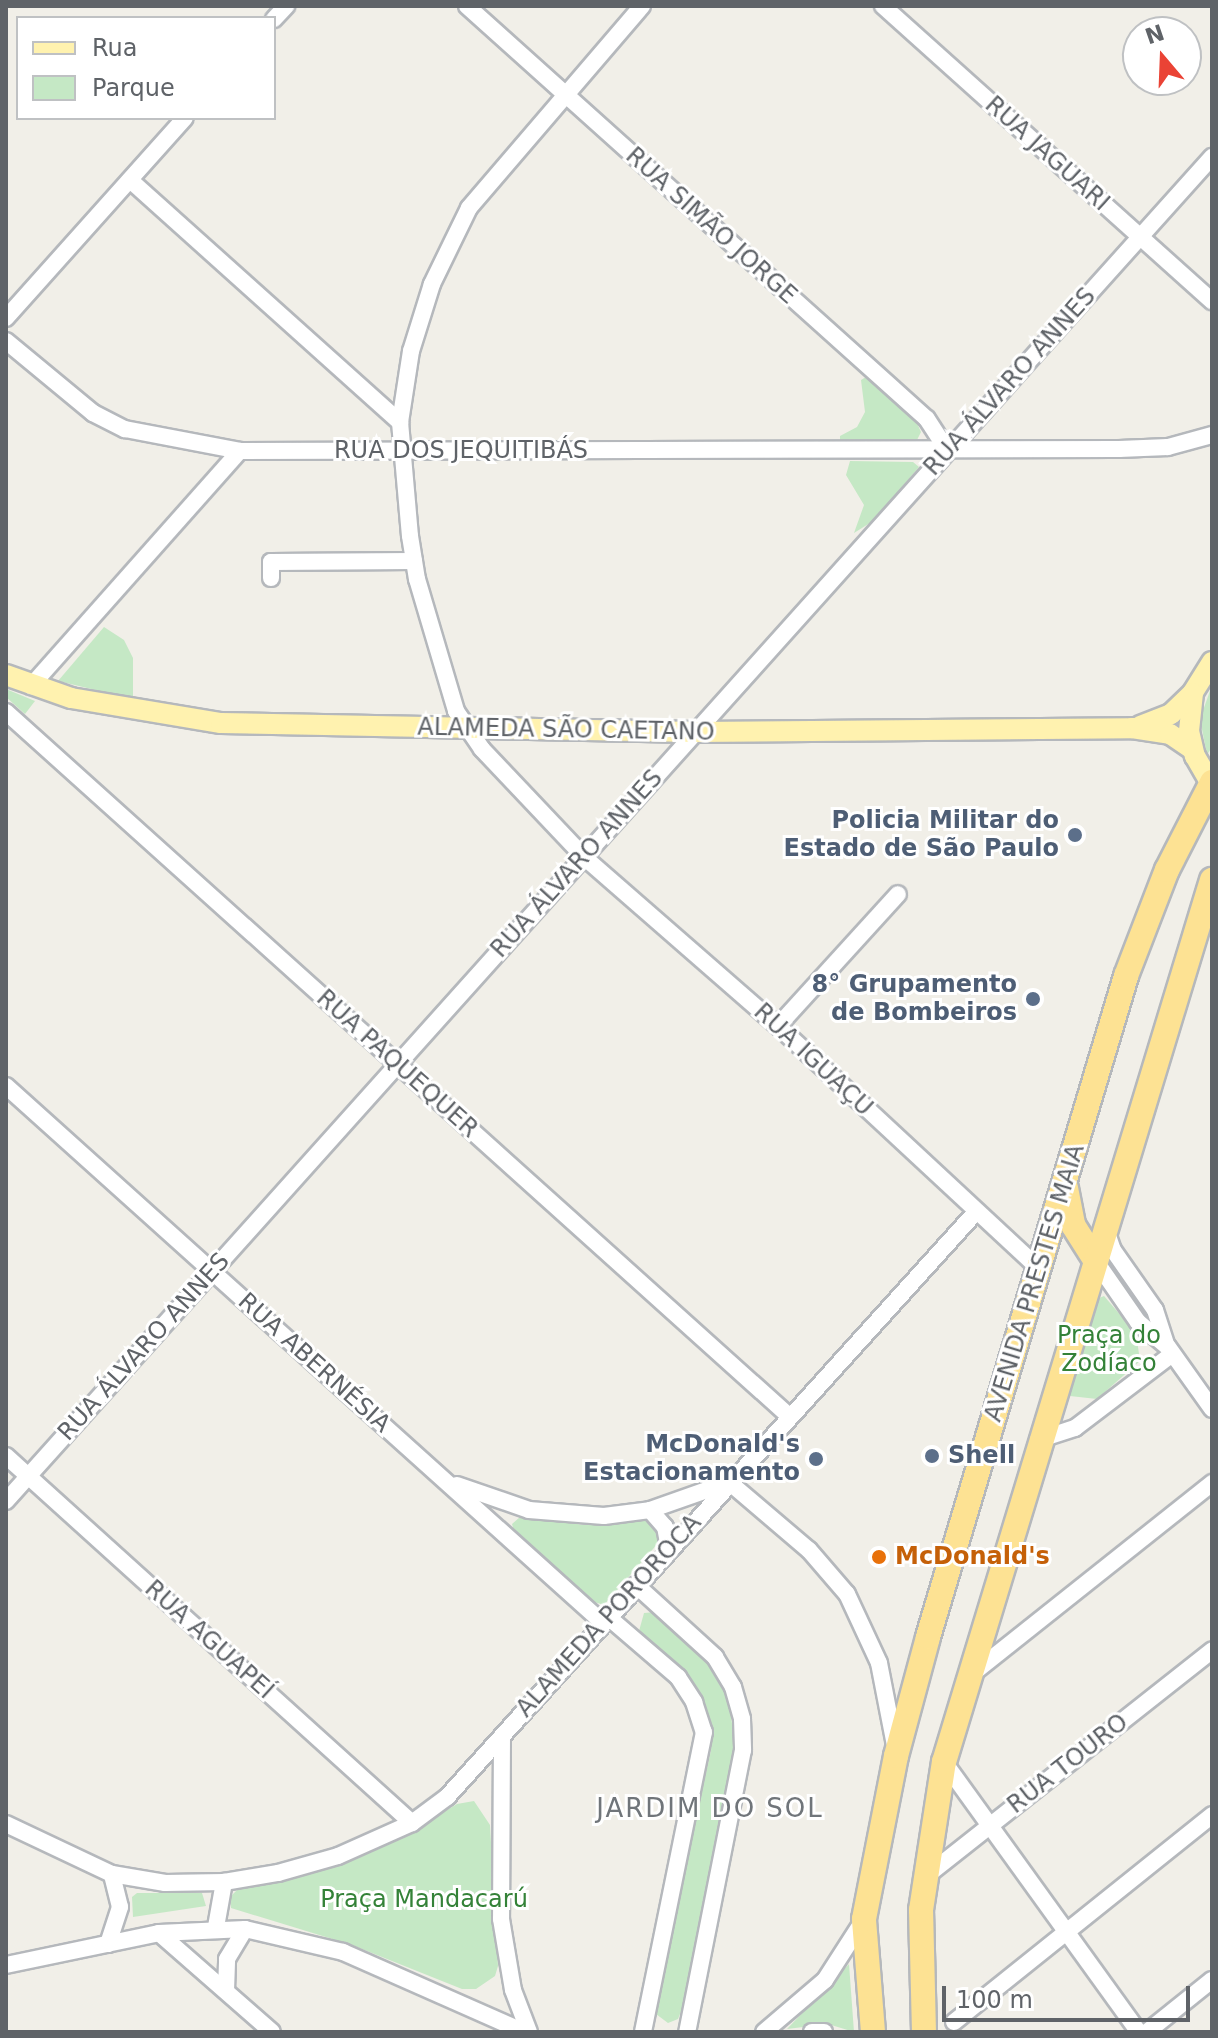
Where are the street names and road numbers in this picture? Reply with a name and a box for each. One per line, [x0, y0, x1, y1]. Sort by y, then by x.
street label: RUA JAGUARI [979, 91, 1115, 217]
street label: RUA SIMÃO JORGE [620, 142, 802, 310]
street label: RUA ÁLVARO ANNES [918, 282, 1102, 482]
street label: RUA DOS JEQUITIBÁS [334, 437, 588, 465]
street label: ALAMEDA SÃO CAETANO [417, 713, 715, 747]
street label: RUA ÁLVARO ANNES [485, 764, 669, 964]
street label: RUA PAQUEQUER [310, 984, 484, 1144]
street label: RUA IGUAÇU [748, 998, 878, 1122]
street label: AVENIDA PRESTES MAIA [979, 1141, 1091, 1425]
street label: RUA ÁLVARO ANNES [52, 1247, 236, 1447]
street label: RUA ABERNÉSIA [232, 1287, 396, 1439]
street label: ALAMEDA POROROCA [511, 1509, 707, 1723]
street label: RUA AGUAPEÍ [139, 1575, 279, 1705]
street label: RUA TOURO [1002, 1708, 1134, 1820]

